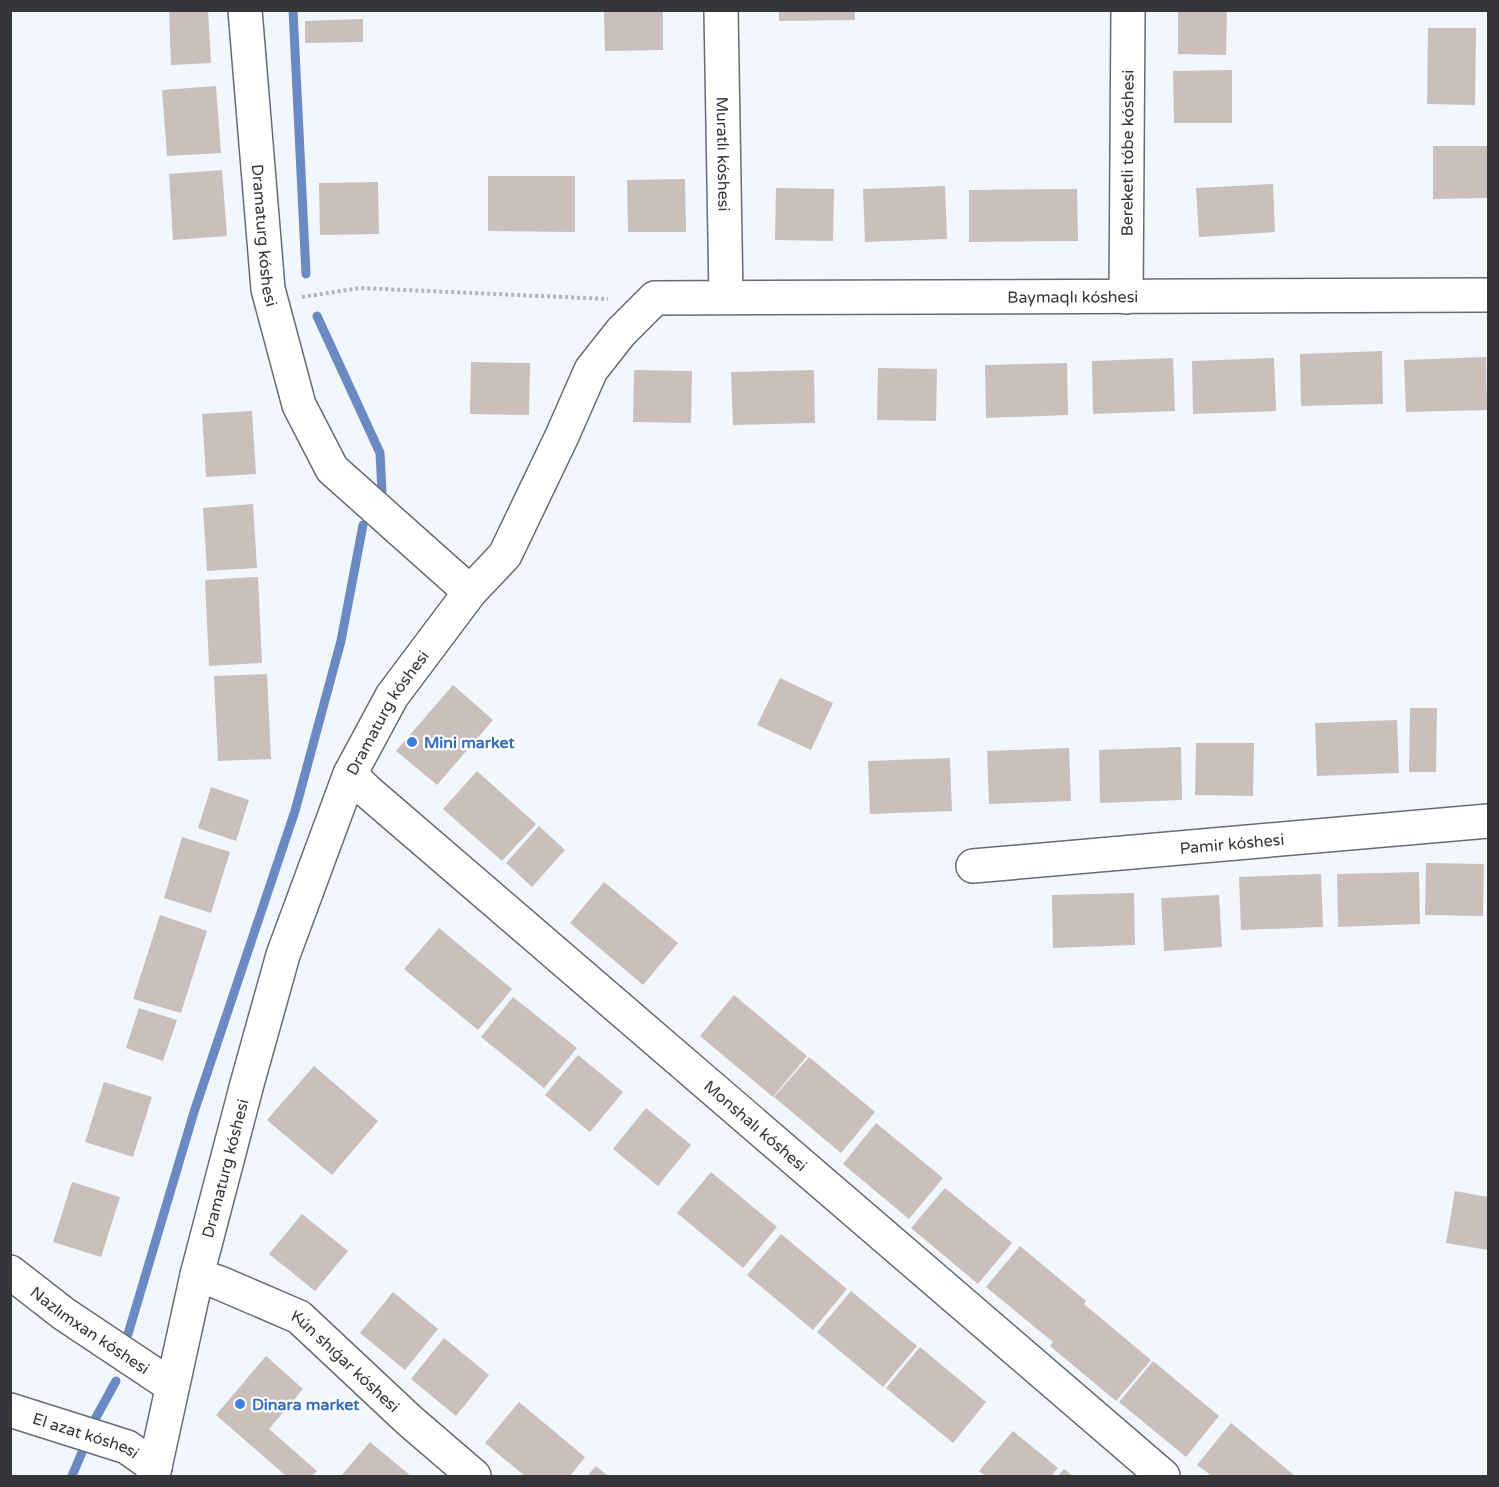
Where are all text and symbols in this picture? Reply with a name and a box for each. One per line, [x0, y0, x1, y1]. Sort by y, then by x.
street label: Bereketli tóbe kóshesi [1117, 70, 1139, 236]
street label: Muratlı kóshesi [712, 96, 734, 212]
street label: Dramaturg kóshesi [247, 163, 281, 309]
street label: Baymaqlı kóshesi [1007, 287, 1138, 308]
street label: Dramaturg kóshesi [342, 647, 434, 779]
place label: Mini market [424, 733, 516, 753]
marker: Mini market [405, 735, 419, 749]
street label: Pamir kóshesi [1179, 830, 1285, 859]
street label: Monshalı kóshesi [699, 1076, 811, 1176]
street label: Dramaturg kóshesi [198, 1097, 254, 1240]
street label: Nazlımxan kóshesi [26, 1283, 153, 1379]
street label: Kún shıǵar kóshesi [288, 1306, 403, 1417]
place label: Dinara market [252, 1395, 360, 1415]
marker: Dinara market [233, 1397, 247, 1411]
street label: El azat kóshesi [30, 1409, 143, 1463]

